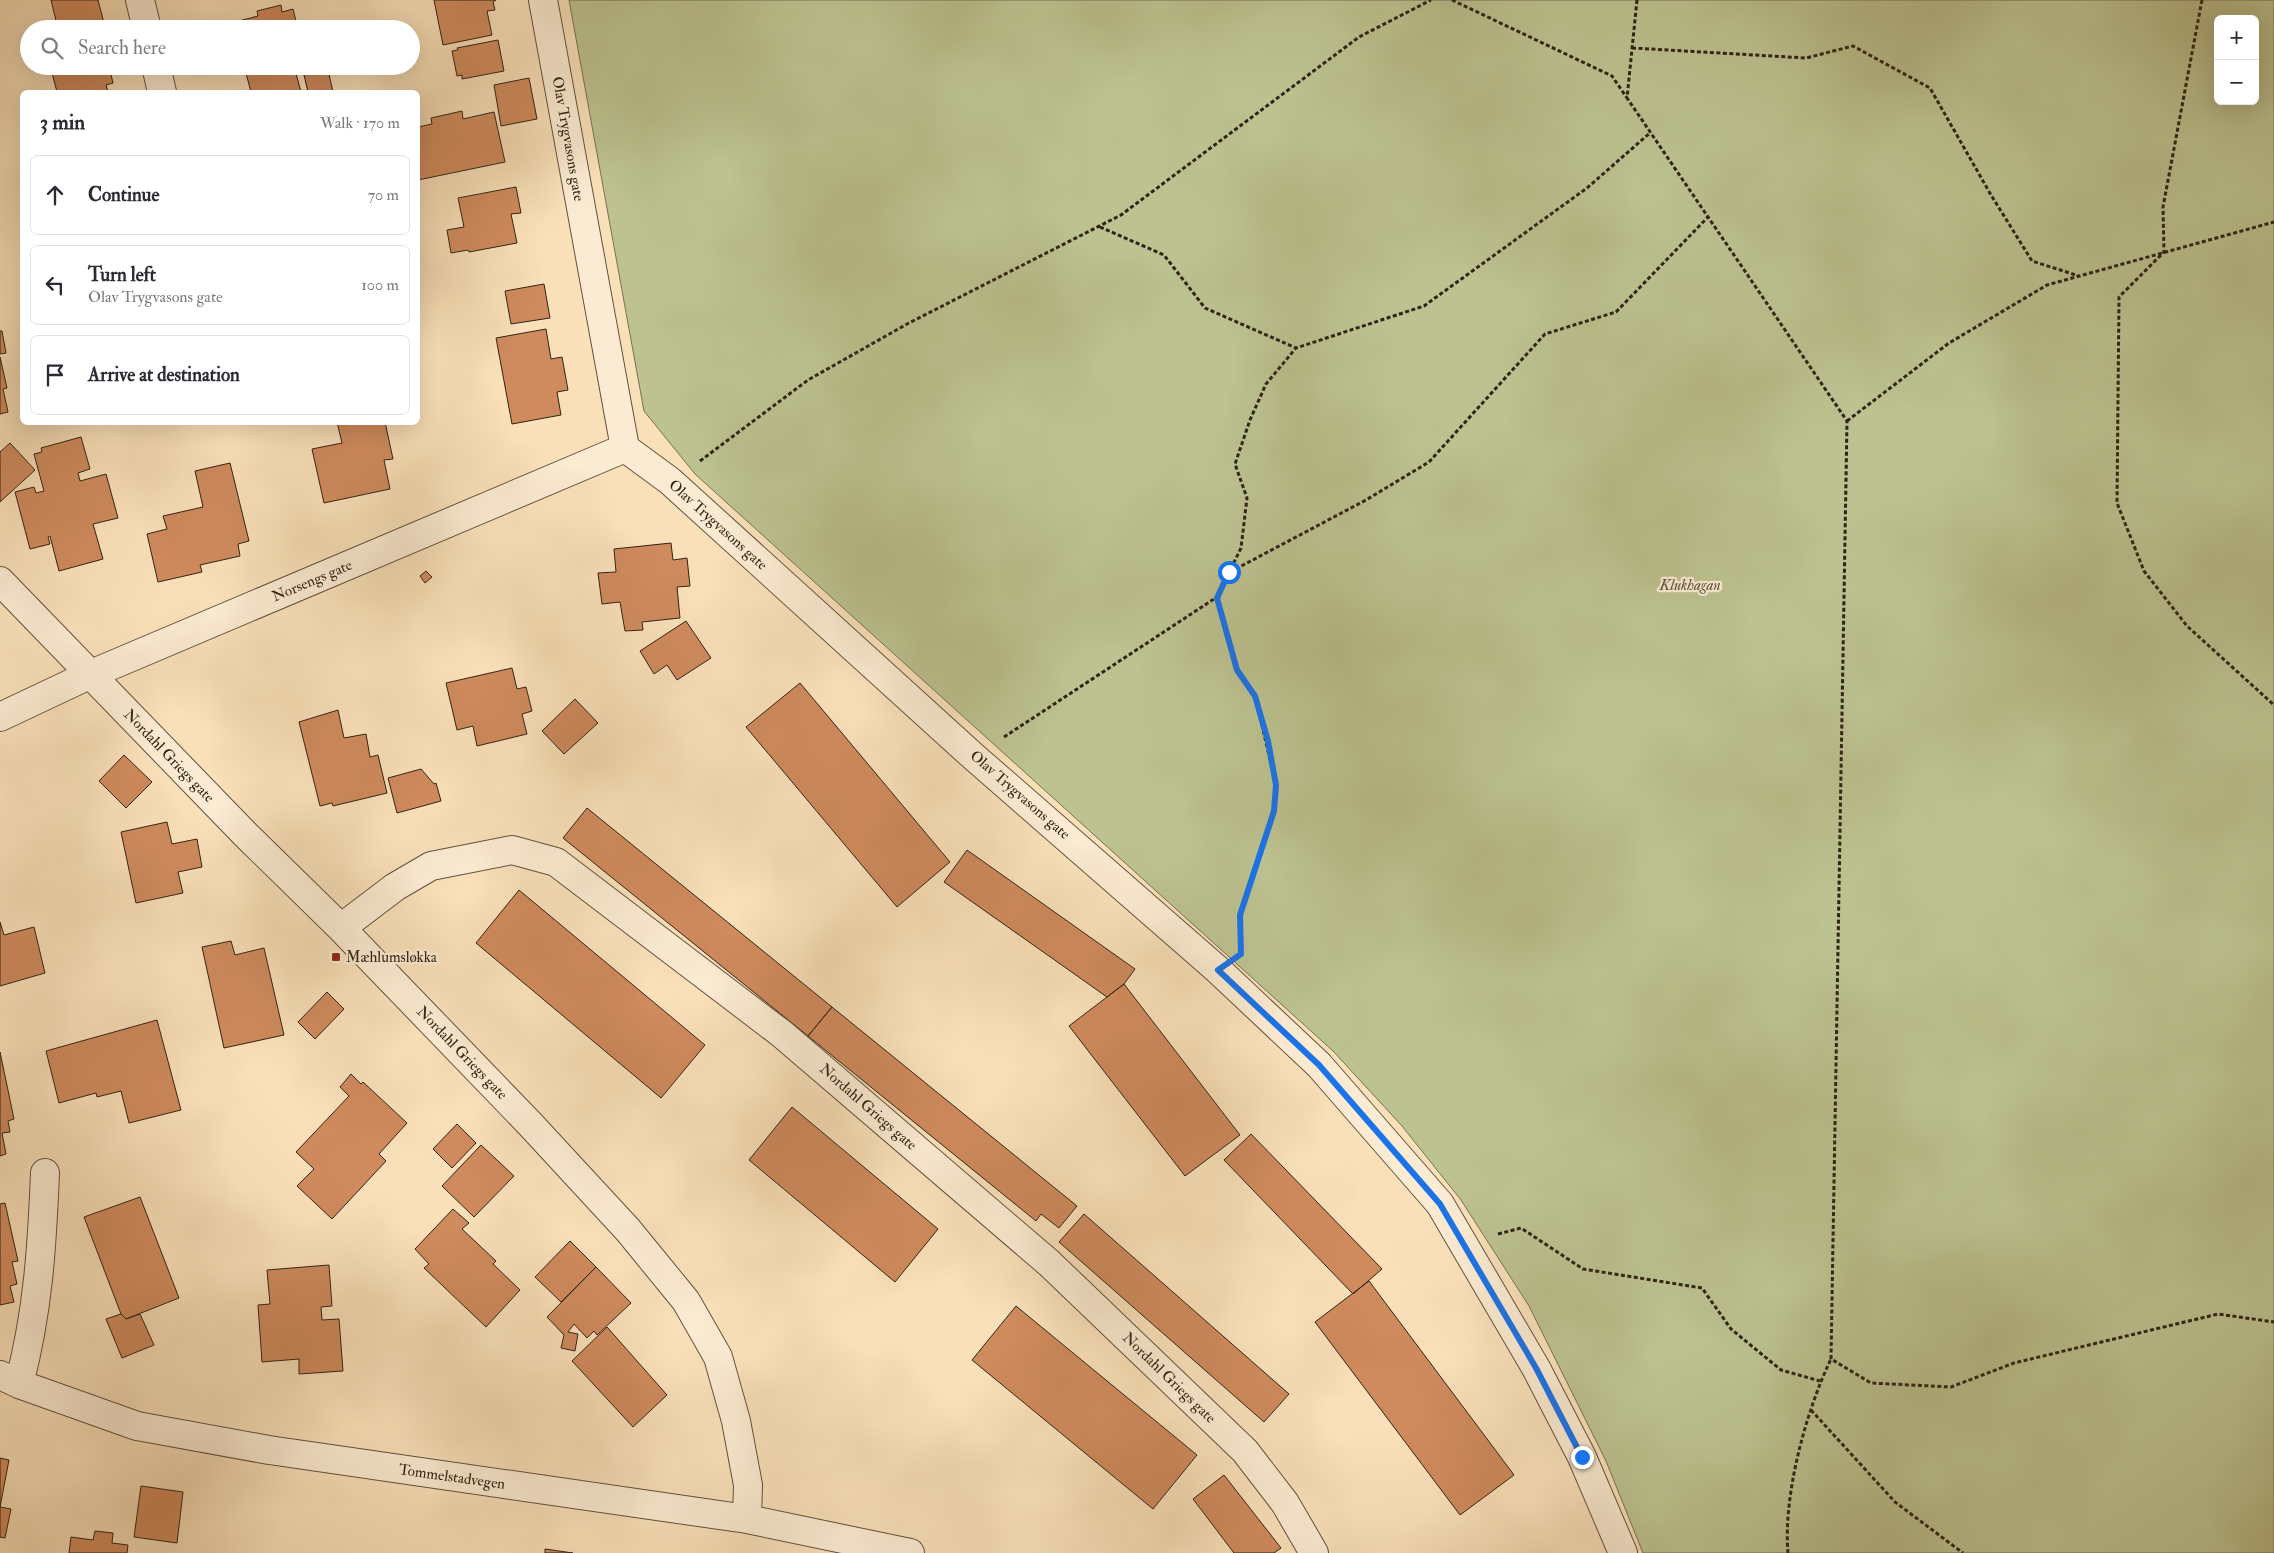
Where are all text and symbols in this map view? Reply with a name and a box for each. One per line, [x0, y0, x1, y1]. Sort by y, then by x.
map controls [2214, 15, 2259, 105]
button: + [2214, 15, 2259, 60]
search box [20, 20, 420, 75]
icon: search [38, 34, 66, 62]
text: Search here [78, 36, 166, 60]
button: − [2214, 60, 2259, 105]
street label: Olav Trygvasons gate [548, 75, 588, 203]
text: 3 min [40, 109, 85, 136]
text: Walk · 170 m [320, 113, 400, 133]
icon: ahead [41, 181, 69, 209]
text: Continue [88, 183, 159, 207]
text: 70 m [368, 185, 399, 205]
text: Turn left [88, 263, 156, 287]
icon: left [41, 271, 69, 299]
text: 100 m [361, 275, 399, 295]
text: Olav Trygvasons gate [88, 287, 223, 307]
icon: arrive [41, 361, 69, 389]
text: Arrive at destination [88, 363, 240, 387]
street label: Olav Trygvasons gate [665, 476, 771, 574]
street label: Norsengs gate [269, 556, 355, 606]
route start [1218, 561, 1241, 584]
park label: Klukhagan [1659, 576, 1720, 595]
street label: Nordahl Griegs gate [119, 705, 219, 807]
street label: Olav Trygvasons gate [966, 746, 1074, 844]
place label: Mæhlumsløkka [346, 948, 438, 967]
marker: Mæhlumsløkka [330, 951, 342, 963]
street label: Nordahl Griegs gate [412, 1002, 512, 1104]
street label: Nordahl Griegs gate [815, 1059, 921, 1155]
street label: Nordahl Griegs gate [1118, 1328, 1220, 1428]
route end [1571, 1446, 1594, 1469]
street label: Tommelstadvegen [398, 1460, 507, 1494]

